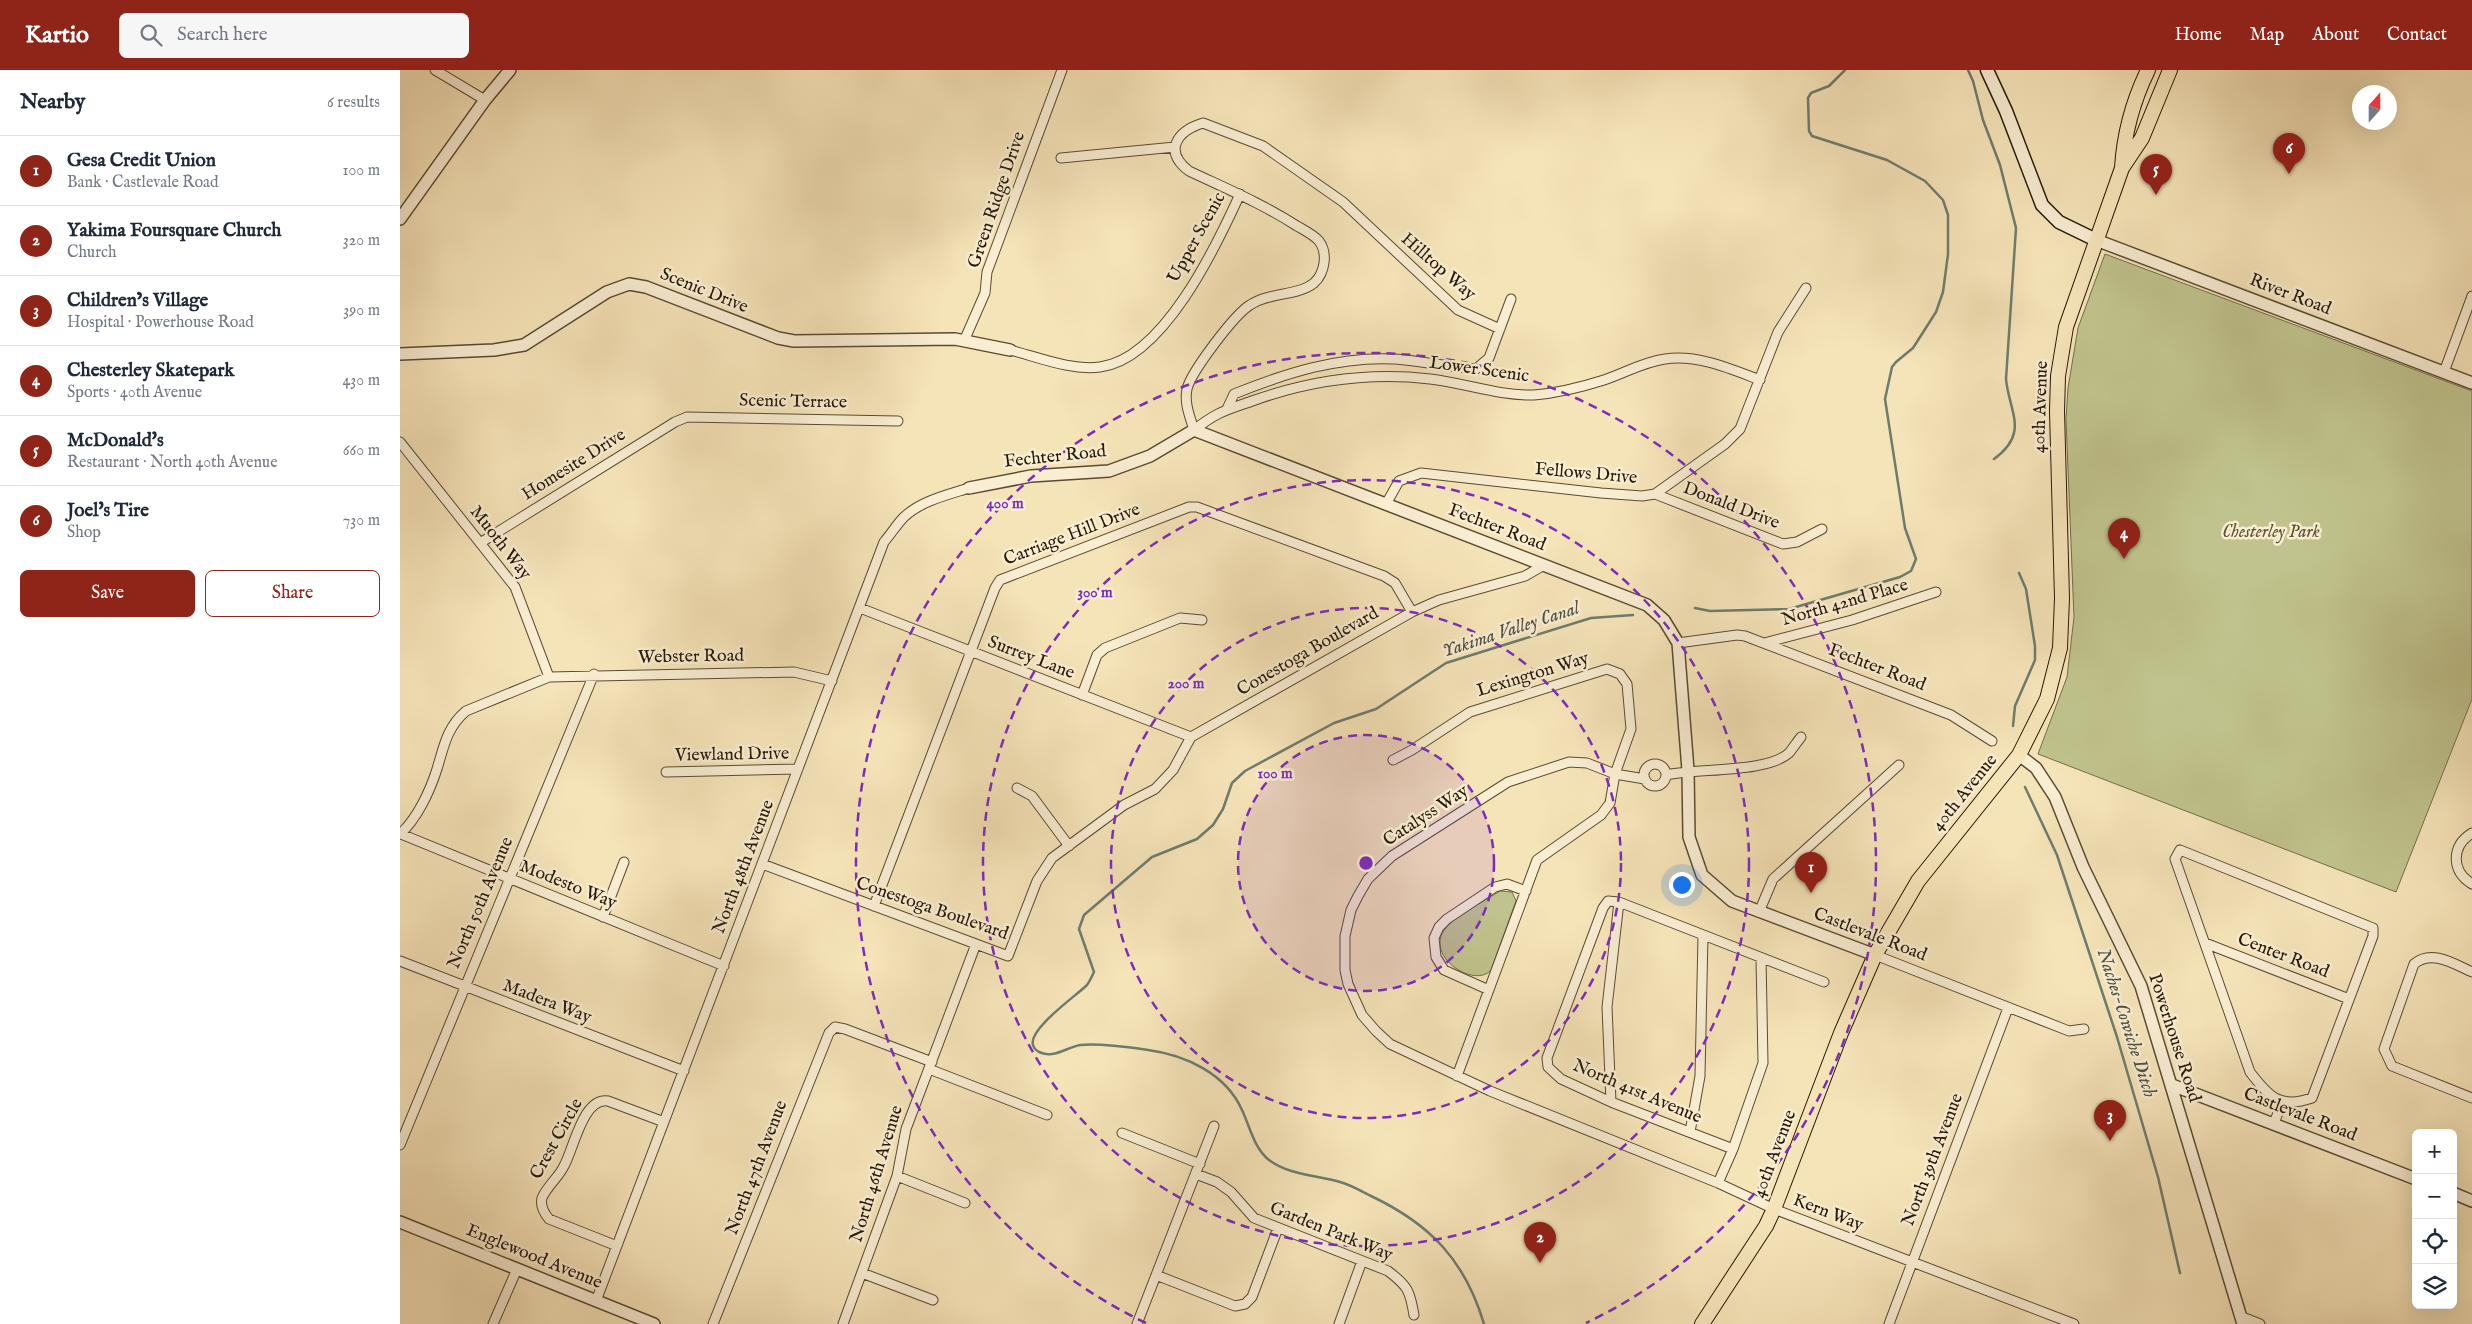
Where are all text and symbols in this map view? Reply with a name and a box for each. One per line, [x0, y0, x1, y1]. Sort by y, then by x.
search box [119, 13, 469, 58]
text: Kartio [25, 20, 89, 51]
icon: search [137, 21, 165, 49]
text: Search here [177, 23, 268, 47]
text: Home [2175, 24, 2222, 47]
text: Map [2250, 24, 2284, 47]
text: About [2312, 24, 2359, 47]
text: Contact [2387, 24, 2447, 47]
north arrow [2352, 85, 2397, 130]
text: Nearby [20, 89, 85, 116]
text: 6 results [327, 93, 380, 113]
street label: Green Ridge Drive [963, 129, 1031, 271]
pin: 6 [2273, 133, 2305, 174]
text: Gesa Credit Union [67, 149, 216, 173]
pin: 5 [2140, 154, 2172, 195]
text: 1 [33, 161, 39, 181]
text: 100 m [343, 161, 380, 181]
text: Bank · Castlevale Road [67, 173, 219, 193]
street label: Upper Scenic [1163, 188, 1232, 287]
text: Yakima Foursquare Church [67, 219, 281, 243]
street label: Hilltop Way [1396, 228, 1480, 306]
text: 2 [32, 231, 40, 251]
text: 320 m [343, 231, 380, 251]
text: Church [67, 243, 116, 263]
street label: Scenic Drive [657, 263, 751, 319]
street label: River Road [2246, 269, 2334, 321]
text: Children’s Village [67, 289, 208, 313]
text: 3 [33, 301, 39, 321]
text: 390 m [343, 301, 380, 321]
text: Hospital · Powerhouse Road [67, 313, 254, 333]
street label: Lower Scenic [1428, 352, 1531, 388]
text: Chesterley Skatepark [67, 359, 235, 383]
street label: 40th Avenue [2028, 360, 2054, 454]
text: 4 [32, 371, 40, 391]
text: 430 m [342, 371, 380, 391]
text: Sports · 40th Avenue [67, 383, 202, 403]
street label: Scenic Terrace [739, 390, 847, 414]
street label: Homesite Drive [518, 424, 630, 506]
text: McDonald's [67, 429, 164, 453]
street label: Fechter Road [1003, 440, 1108, 474]
text: 5 [33, 441, 39, 461]
text: 660 m [343, 441, 380, 461]
text: Restaurant · North 40th Avenue [67, 453, 277, 473]
street label: Fellows Drive [1534, 458, 1638, 490]
street label: Donald Drive [1679, 477, 1783, 535]
text: 400 m [987, 494, 1024, 513]
street label: Carriage Hill Drive [1000, 498, 1144, 572]
text: Joel's Tire [67, 499, 149, 523]
street label: Fechter Road [1445, 499, 1549, 557]
street label: Muoth Way [464, 501, 536, 585]
text: 6 [33, 511, 39, 531]
text: 730 m [343, 511, 380, 531]
pin: 4 [2108, 518, 2140, 559]
park label: Chesterley Park [2222, 521, 2320, 544]
text: Shop [67, 523, 101, 543]
button: Save [20, 570, 195, 617]
button: Share [205, 570, 380, 617]
street label: North 42nd Place [1779, 574, 1911, 632]
text: 300 m [1077, 583, 1113, 602]
water label: Yakima Valley Canal [1440, 596, 1584, 663]
street label: Conestoga Boulevard [1233, 602, 1383, 702]
street label: Surrey Lane [984, 631, 1078, 685]
street label: Fechter Road [1825, 639, 1929, 697]
street label: Webster Road [638, 645, 745, 669]
street label: Lexington Way [1474, 647, 1592, 703]
text: 200 m [1168, 674, 1205, 693]
street label: Viewland Drive [674, 743, 789, 768]
street label: 40th Avenue [1927, 750, 2003, 836]
text: 100 m [1257, 764, 1293, 783]
street label: Catalyss Way [1379, 780, 1473, 852]
street label: North 48th Avenue [708, 797, 780, 937]
street label: North 50th Avenue [443, 834, 519, 972]
pin: 1 [1795, 852, 1827, 893]
centre of rings [1357, 854, 1375, 872]
street label: Modesto Way [516, 855, 620, 915]
street label: Conestoga Boulevard [853, 872, 1012, 946]
your location [1669, 872, 1695, 898]
street label: Castlevale Road [1810, 903, 1930, 967]
street label: Center Road [2234, 928, 2332, 984]
water label: Naches-Cowiche Ditch [2091, 945, 2161, 1101]
street label: Powerhouse Road [2142, 971, 2206, 1106]
street label: Madera Way [499, 975, 595, 1030]
street label: North 41st Avenue [1569, 1054, 1705, 1130]
street label: Castlevale Road [2240, 1083, 2360, 1147]
street label: North 39th Avenue [1897, 1090, 1969, 1230]
street label: Crest Circle [525, 1094, 589, 1184]
street label: North 47th Avenue [721, 1097, 793, 1239]
pin: 3 [2094, 1100, 2126, 1141]
street label: North 46th Avenue [845, 1103, 909, 1245]
street label: 40th Avenue [1748, 1107, 1802, 1201]
map controls [2412, 1129, 2457, 1309]
button: + [2412, 1129, 2457, 1174]
button: − [2412, 1174, 2457, 1219]
street label: Kern Way [1789, 1189, 1867, 1237]
street label: Garden Park Way [1266, 1197, 1396, 1267]
street label: Englewood Avenue [463, 1219, 605, 1295]
button: locate [2412, 1219, 2457, 1264]
pin: 2 [1524, 1222, 1556, 1263]
button: layers [2412, 1264, 2457, 1309]

